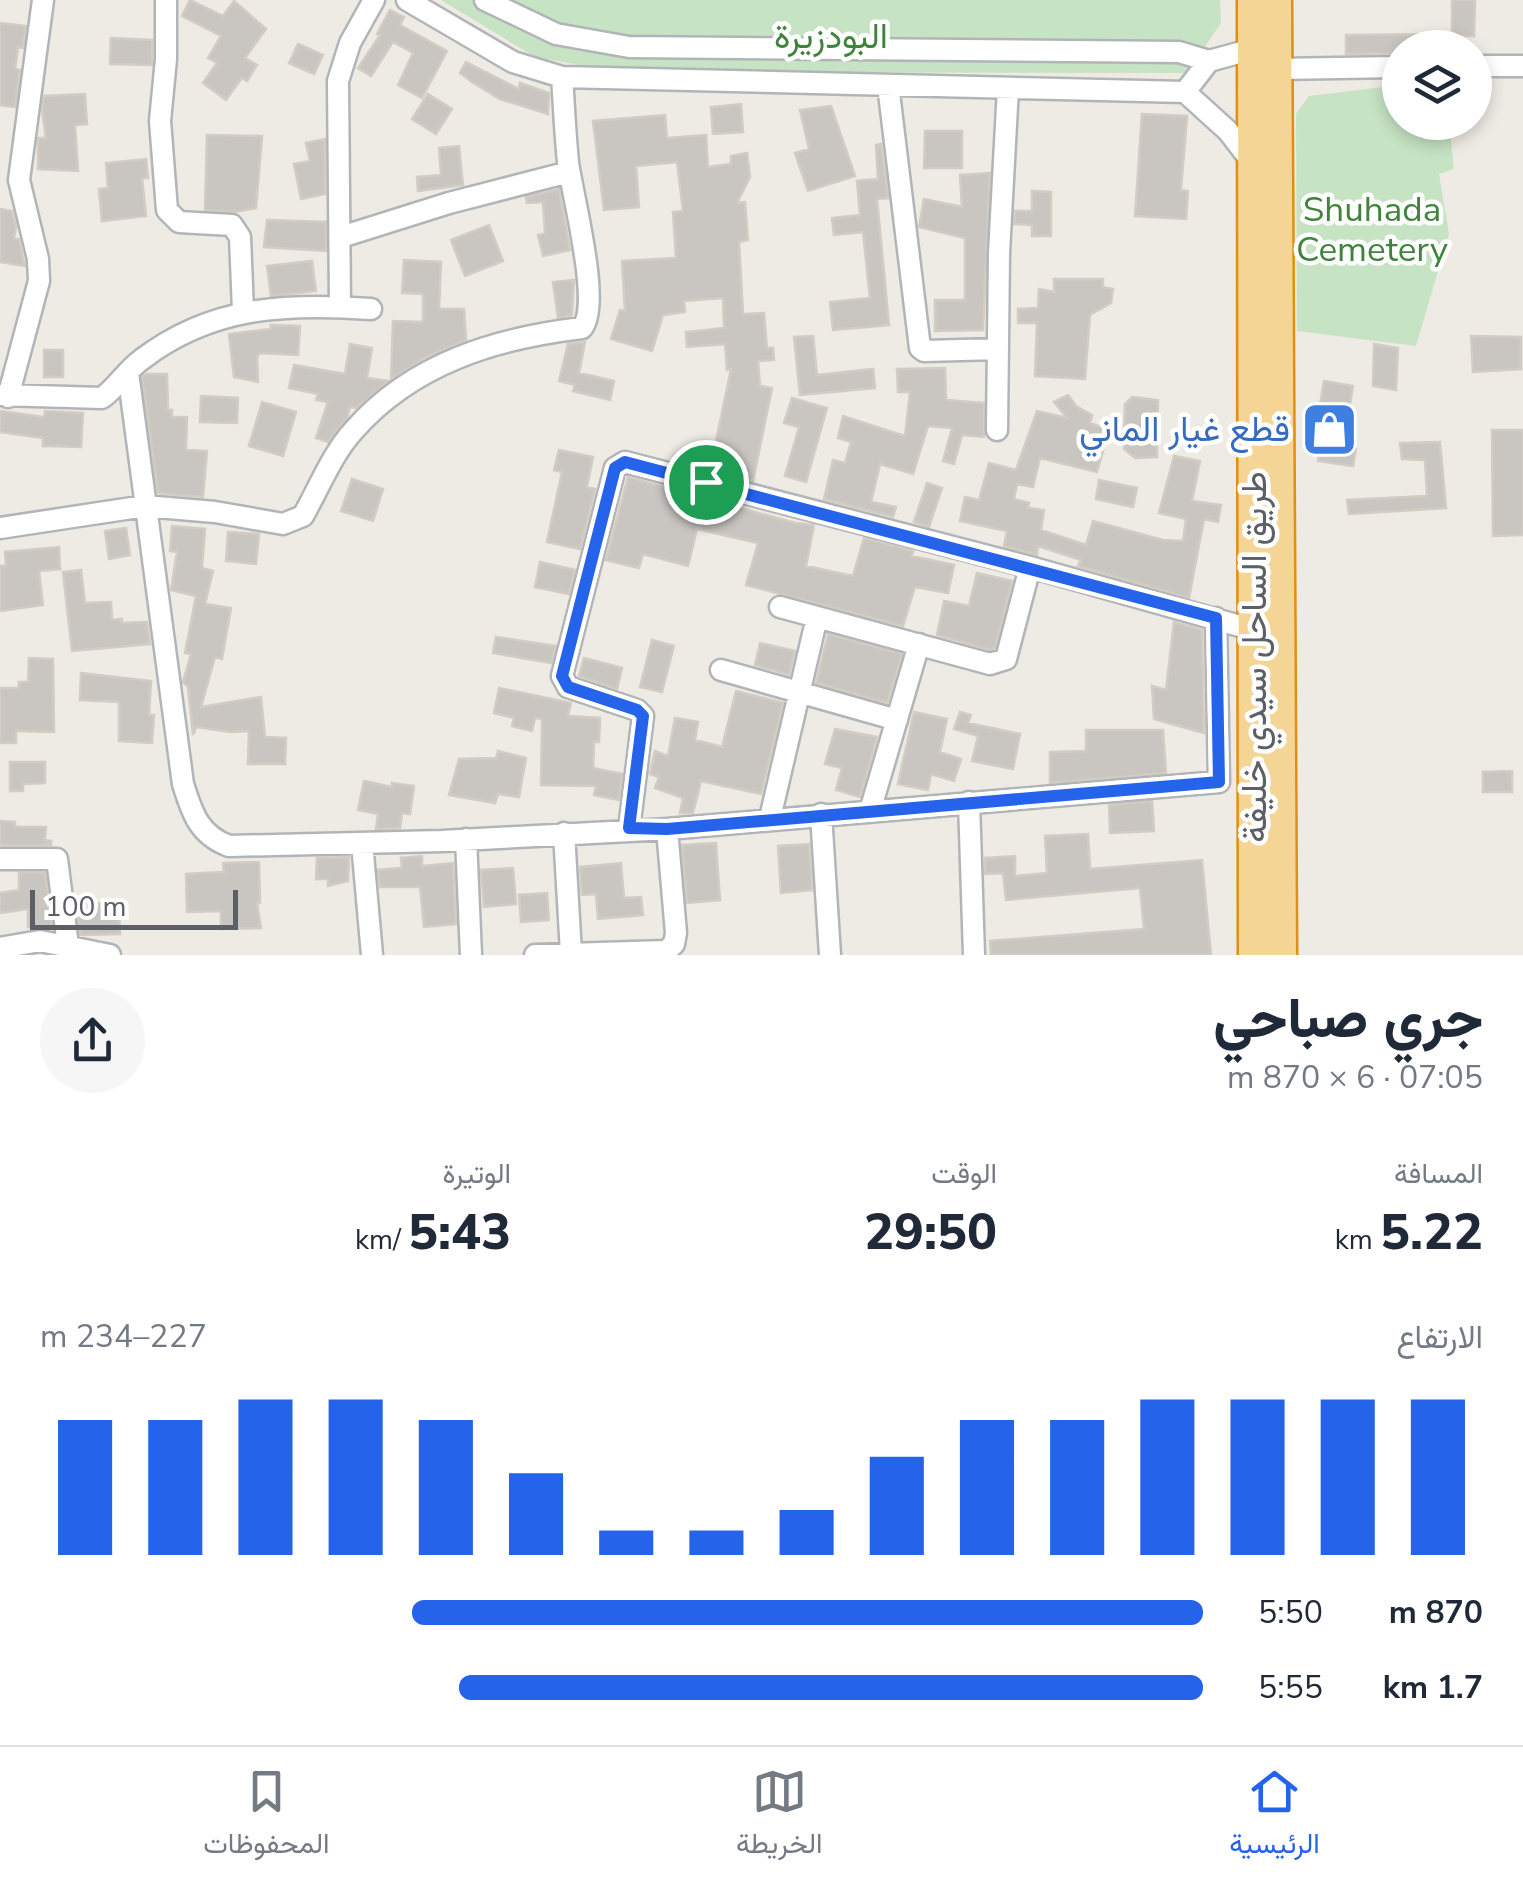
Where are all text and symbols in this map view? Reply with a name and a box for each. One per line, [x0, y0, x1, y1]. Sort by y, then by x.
park label: البودزيرة [774, 13, 888, 60]
map controls [1382, 30, 1492, 140]
button: layers [1382, 30, 1492, 140]
park label: Shuhada Cemetery [1296, 186, 1448, 273]
shop icon: قطع غيار الماني [1299, 399, 1359, 459]
place label: قطع غيار الماني [1079, 406, 1290, 458]
pin [664, 440, 749, 525]
icon: arrive [679, 455, 734, 510]
street label: طريق الساحل سيدي خليفة [1231, 471, 1283, 843]
scale bar [30, 885, 238, 930]
text: 100 m [45, 888, 127, 926]
text: جري صباحي [1213, 981, 1483, 1056]
button: share [40, 988, 145, 1093]
text: 07:05 · 6 × 870 m [1227, 1056, 1483, 1099]
text: الوتيرة [443, 1155, 511, 1193]
text: الوقت [931, 1155, 997, 1193]
text: المسافة [1394, 1155, 1483, 1193]
text: 5:43 [408, 1198, 511, 1267]
text: 29:50 [864, 1198, 997, 1267]
text: 5.22 [1380, 1198, 1483, 1267]
text: /km [355, 1221, 408, 1259]
text: km [1335, 1221, 1380, 1259]
text: 227–234 m [40, 1315, 207, 1358]
text: الارتفاع [1396, 1316, 1483, 1359]
text: 5:50 [1258, 1591, 1323, 1634]
text: 870 m [1389, 1591, 1483, 1634]
text: 5:55 [1258, 1666, 1323, 1709]
text: 1.7 km [1383, 1666, 1483, 1709]
tab: المحفوظات [203, 1764, 329, 1868]
tab: الخريطة [736, 1764, 823, 1868]
tab: الرئيسية [1229, 1764, 1320, 1868]

